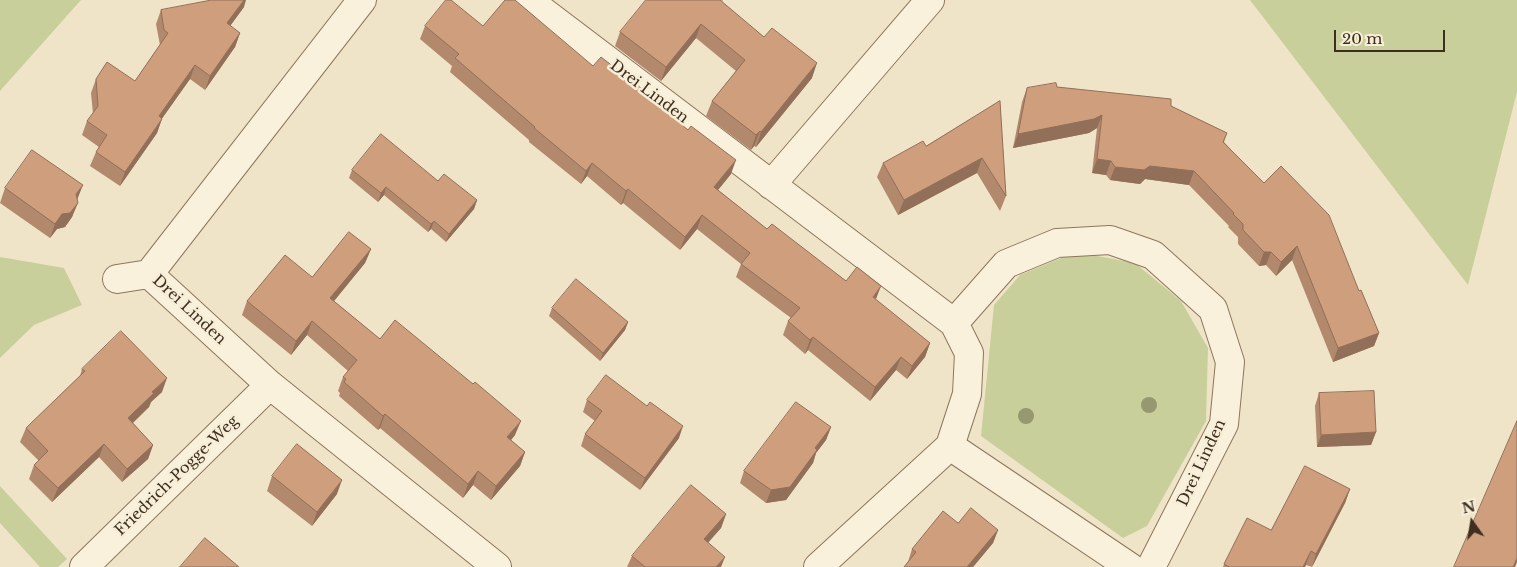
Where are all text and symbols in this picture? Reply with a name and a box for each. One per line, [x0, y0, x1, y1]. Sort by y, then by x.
scale bar [1337, 20, 1448, 52]
text: 20 m [1342, 29, 1382, 48]
street label: Drei Linden [606, 57, 692, 127]
street label: Drei Linden [149, 271, 229, 349]
street label: Friedrich-Pogge-Weg [111, 412, 243, 540]
street label: Drei Linden [1174, 417, 1230, 509]
north arrow [1447, 497, 1497, 547]
text: N [1460, 497, 1477, 518]

